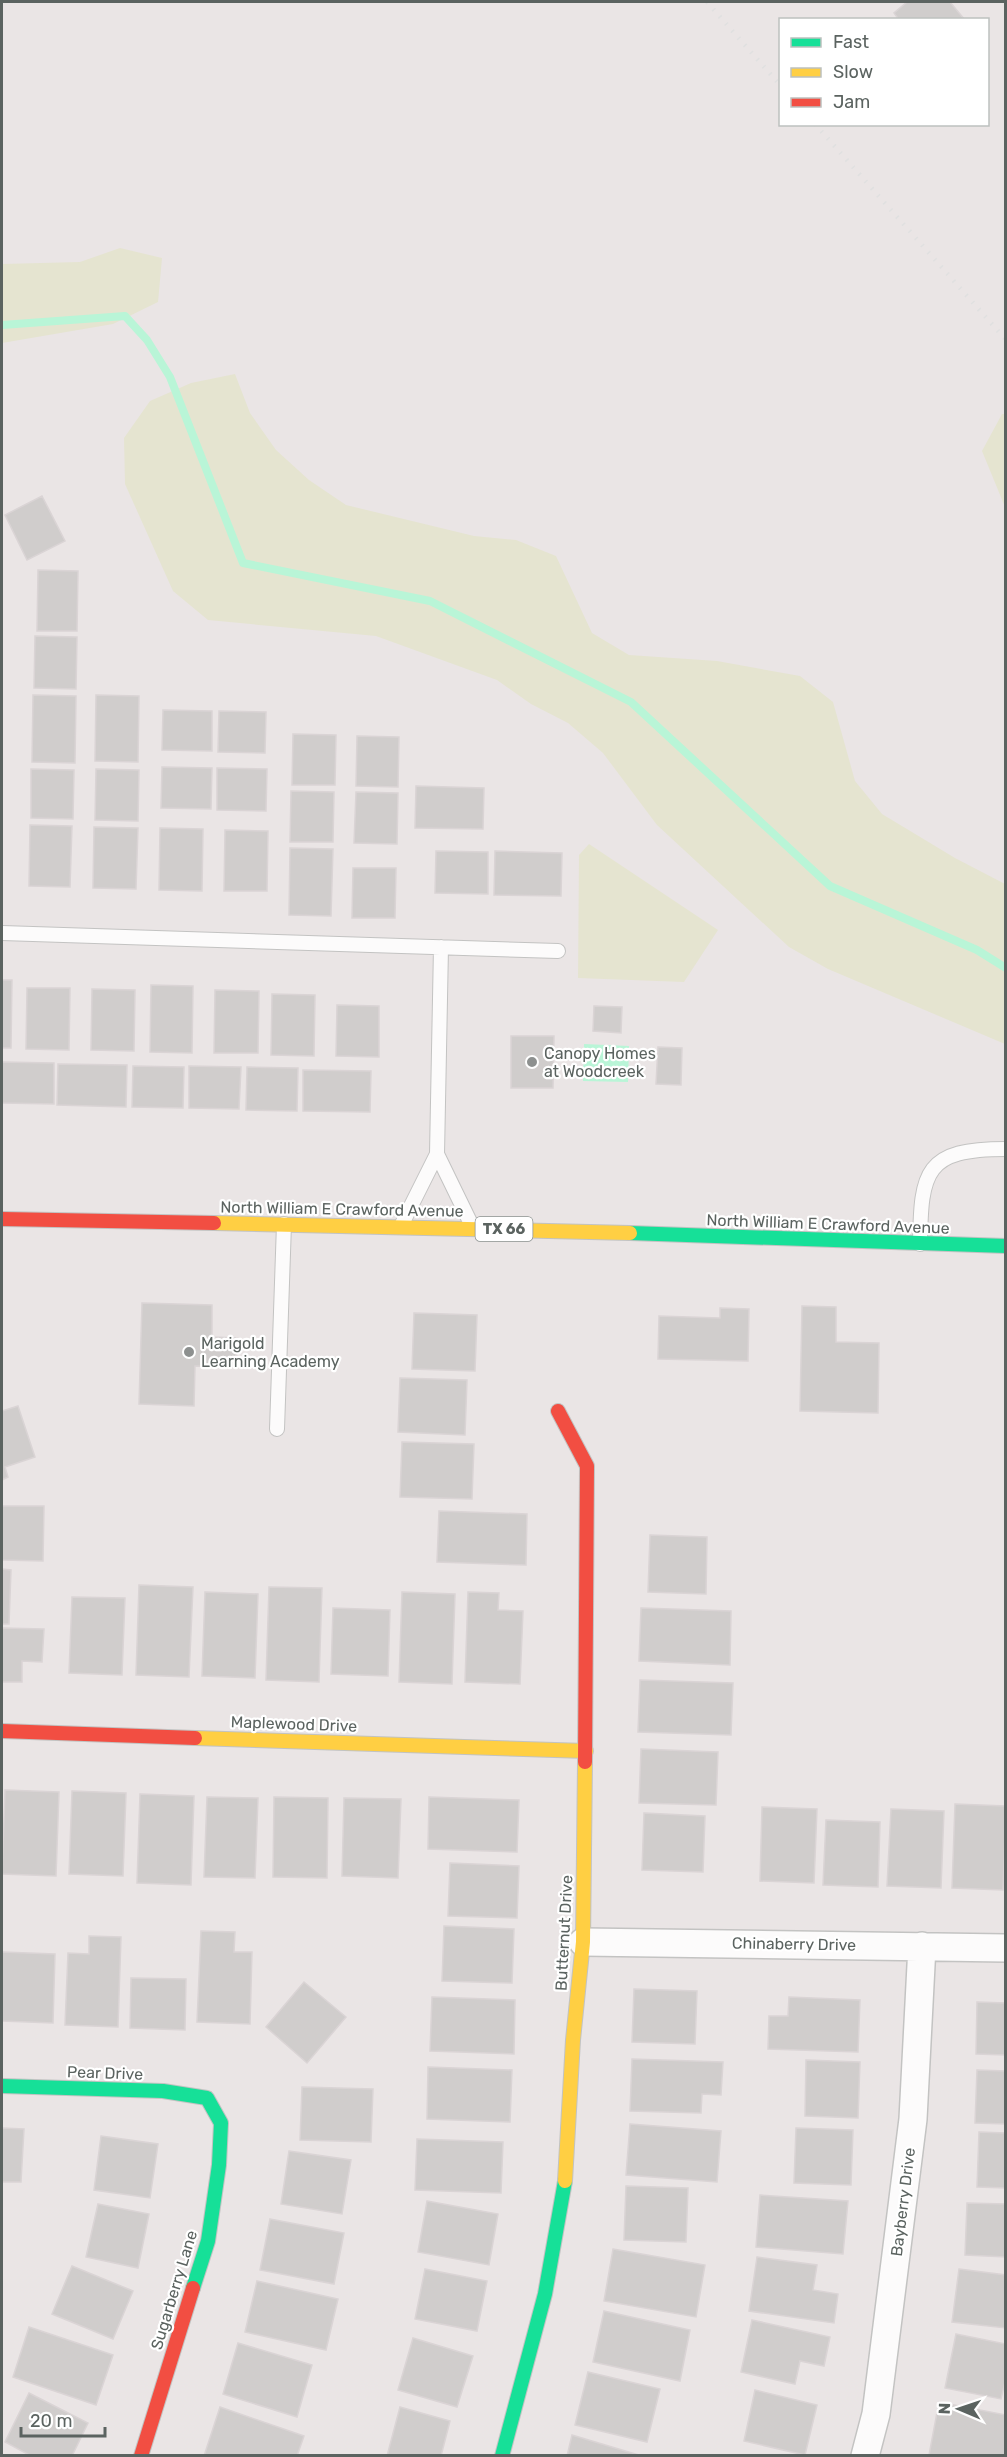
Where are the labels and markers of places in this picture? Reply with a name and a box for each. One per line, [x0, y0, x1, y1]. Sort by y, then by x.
place label: Canopy Homes at Woodcreek [544, 1044, 656, 1081]
marker: Canopy Homes at Woodcreek [525, 1055, 539, 1069]
place label: Marigold Learning Academy [201, 1334, 340, 1371]
marker: Marigold Learning Academy [182, 1345, 196, 1359]

